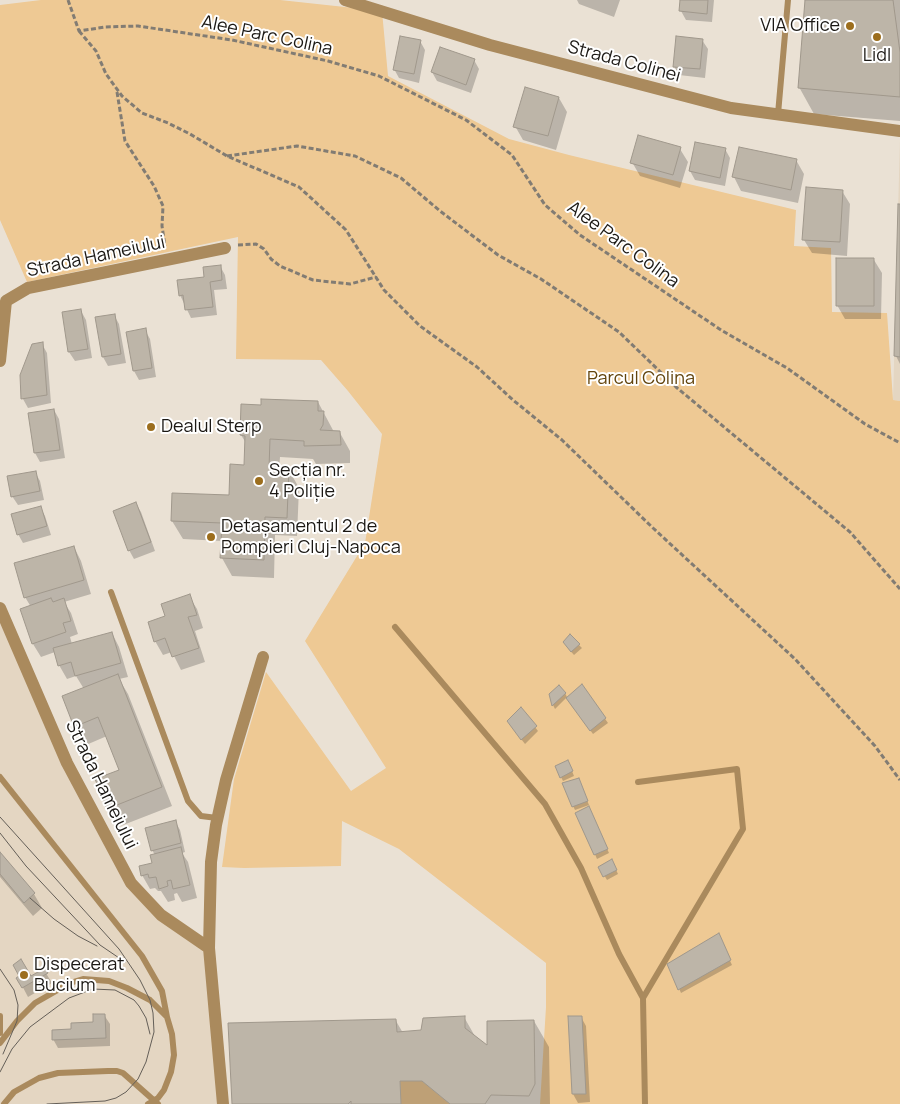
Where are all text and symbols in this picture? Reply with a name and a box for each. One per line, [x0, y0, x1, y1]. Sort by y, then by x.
street label: Alee Parc Colina [200, 12, 334, 60]
place label: VIA Office [760, 15, 840, 37]
marker: VIA Office [844, 20, 856, 32]
marker: Lidl [871, 31, 883, 43]
street label: Strada Colinei [565, 37, 683, 87]
place label: Lidl [863, 45, 891, 67]
street label: Alee Parc Colina [563, 197, 683, 293]
street label: Strada Hameiului [25, 232, 167, 282]
park label: Parcul Colina [587, 368, 695, 390]
place label: Dealul Sterp [161, 416, 262, 438]
marker: Dealul Sterp [145, 421, 157, 433]
place label: Secția nr. 4 Poliție [269, 460, 346, 502]
marker: Secția nr. 4 Poliție [253, 475, 265, 487]
place label: Detașamentul 2 de Pompieri Cluj-Napoca [221, 516, 401, 558]
marker: Detașamentul 2 de Pompieri Cluj-Napoca [205, 531, 217, 543]
street label: Strada Hameiului [60, 717, 142, 853]
place label: Dispecerat Bucium [34, 954, 124, 996]
marker: Dispecerat Bucium [18, 969, 30, 981]

